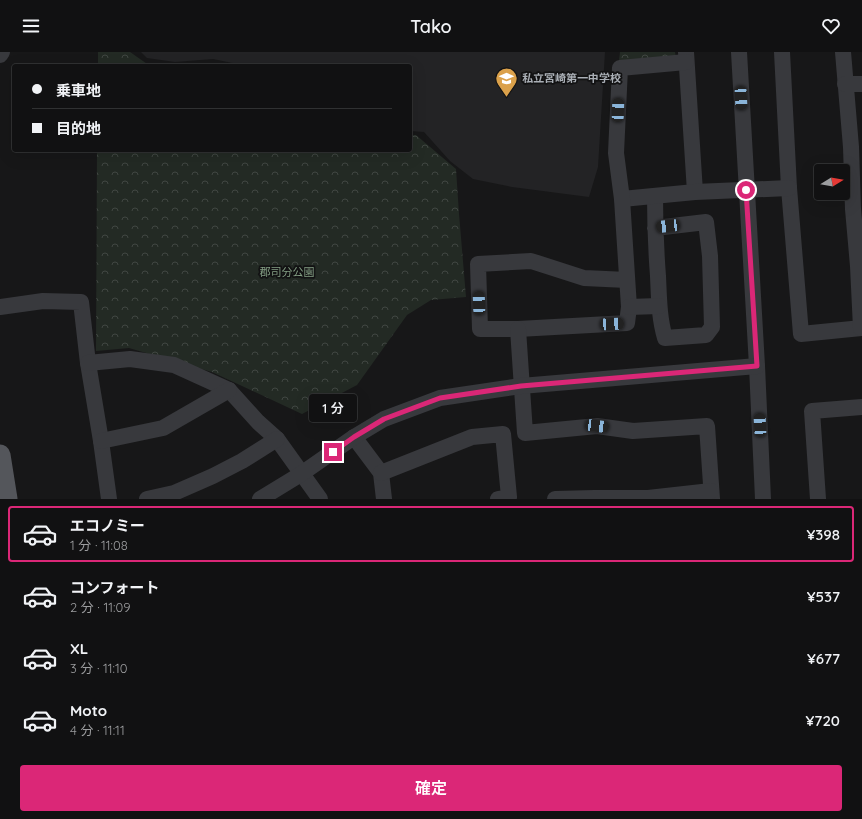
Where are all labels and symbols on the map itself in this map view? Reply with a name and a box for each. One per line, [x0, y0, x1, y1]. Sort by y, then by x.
school or university icon: 私立宮崎第一中学校 [493, 65, 519, 98]
place label: 私立宮崎第一中学校 [522, 71, 621, 85]
car [734, 86, 748, 110]
car [612, 98, 624, 122]
north arrow [814, 164, 850, 200]
route start [737, 181, 755, 199]
car [655, 219, 681, 233]
park label: 郡司分公園 [260, 265, 315, 279]
car [473, 291, 485, 315]
car [600, 317, 624, 331]
callout: 1 分 [309, 394, 357, 422]
car [753, 413, 767, 437]
car [584, 419, 610, 433]
route end [324, 443, 342, 461]

